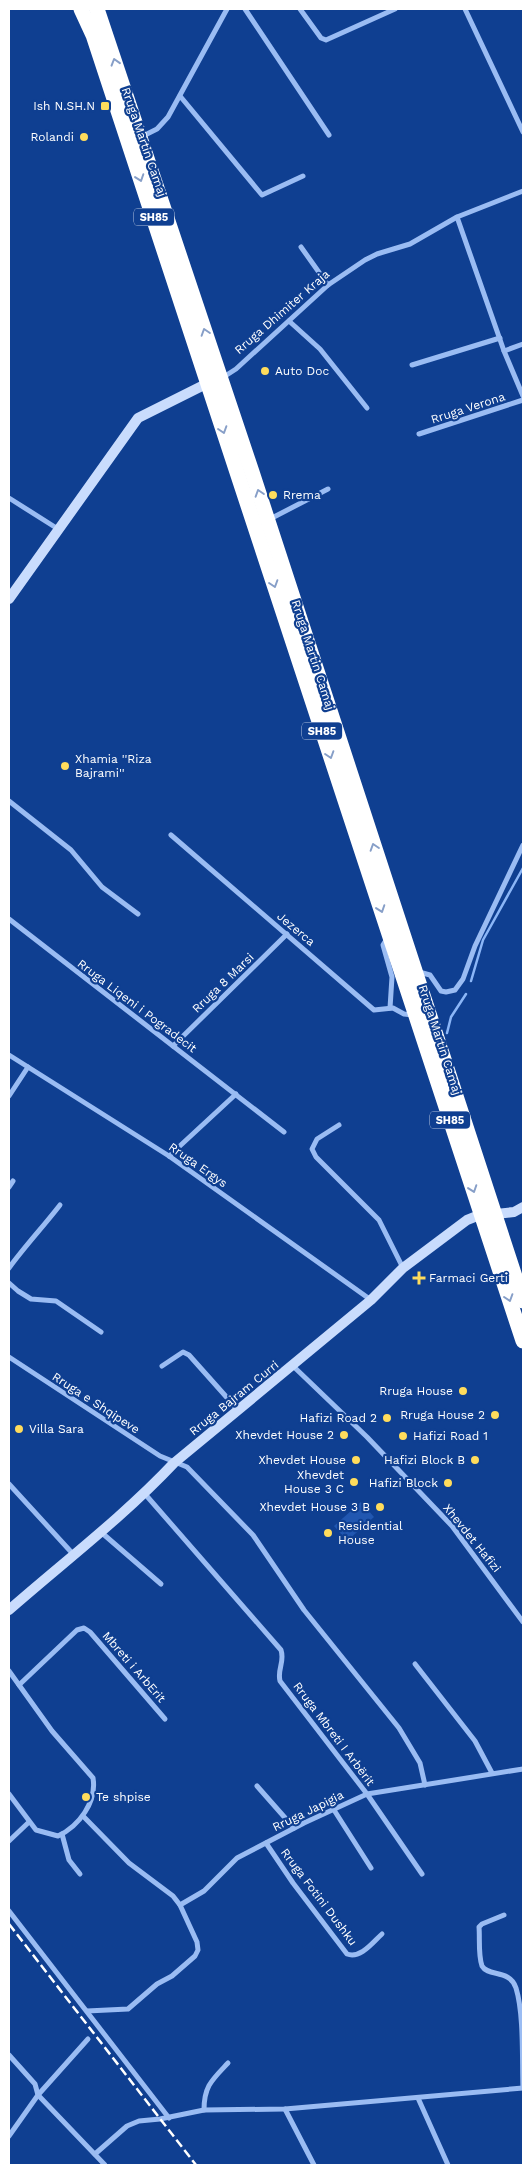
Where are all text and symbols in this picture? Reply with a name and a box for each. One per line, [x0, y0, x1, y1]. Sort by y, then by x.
one-way arrow [110, 58, 120, 66]
street label: Rruga Martin Camaj [119, 85, 169, 199]
place label: Ish N.SH.N [33, 99, 95, 113]
marker: Ish N.SH.N [99, 100, 111, 112]
place label: Rolandi [30, 130, 74, 144]
marker: Rolandi [78, 131, 90, 143]
one-way arrow [135, 173, 145, 182]
road number: SH85 [134, 208, 174, 226]
street label: Rruga Dhimiter Kraja [232, 267, 332, 357]
one-way arrow [200, 329, 210, 337]
place label: Auto Doc [275, 364, 329, 378]
marker: Auto Doc [259, 365, 271, 377]
street label: Rruga Verona [429, 389, 507, 427]
one-way arrow [217, 425, 227, 433]
place label: Rrema [283, 488, 321, 502]
one-way arrow [254, 489, 264, 498]
marker: Rrema [267, 489, 279, 501]
one-way arrow [268, 579, 278, 588]
street label: Rruga Martin Camaj [289, 598, 337, 712]
road number: SH85 [302, 722, 342, 739]
one-way arrow [324, 750, 334, 759]
place label: Xhamia ''Riza Bajrami'' [75, 752, 152, 780]
marker: Xhamia ''Riza Bajrami'' [59, 760, 71, 772]
one-way arrow [370, 843, 380, 852]
one-way arrow [375, 905, 385, 913]
street label: Jezerca [274, 909, 318, 949]
street label: Rruga 8 Marsi [189, 950, 257, 1016]
street label: Rruga Liqeni i Pogradecit [75, 957, 199, 1055]
street label: Rruga Martin Camaj [416, 983, 464, 1097]
road number: SH85 [430, 1112, 470, 1128]
street label: Rruga Ergys [166, 1140, 230, 1190]
one-way arrow [467, 1184, 477, 1193]
place label: Farmaci Gerti [429, 1271, 508, 1285]
marker: Farmaci Gerti [413, 1272, 425, 1284]
one-way arrow [504, 1294, 514, 1302]
street label: Rruga Bajram Curri [187, 1358, 281, 1438]
street label: Rruga e Shqipeve [50, 1369, 142, 1437]
place label: Rruga House [379, 1384, 453, 1398]
marker: Rruga House [457, 1385, 469, 1397]
place label: Rruga House 2 [400, 1408, 485, 1422]
marker: Rruga House 2 [489, 1409, 501, 1421]
place label: Hafizi Road 2 [300, 1411, 377, 1425]
marker: Hafizi Road 2 [381, 1412, 393, 1424]
place label: Villa Sara [29, 1422, 84, 1436]
marker: Villa Sara [13, 1423, 25, 1435]
place label: Xhevdet House 2 [235, 1428, 334, 1442]
marker: Xhevdet House 2 [338, 1429, 350, 1441]
place label: Hafizi Road 1 [413, 1429, 488, 1443]
marker: Hafizi Road 1 [397, 1430, 409, 1442]
place label: Xhevdet House [258, 1453, 346, 1467]
place label: Hafizi Block B [384, 1453, 465, 1467]
marker: Xhevdet House [350, 1454, 362, 1466]
marker: Hafizi Block B [469, 1454, 481, 1466]
place label: Xhevdet House 3 C [284, 1468, 344, 1496]
marker: Xhevdet House 3 C [348, 1476, 360, 1488]
place label: Hafizi Block [369, 1476, 438, 1490]
marker: Hafizi Block [442, 1477, 454, 1489]
place label: Xhevdet House 3 B [259, 1500, 370, 1514]
marker: Xhevdet House 3 B [374, 1501, 386, 1513]
street label: Xhevdet Hafizi [440, 1501, 504, 1575]
place label: Residential House [338, 1519, 403, 1547]
marker: Residential House [322, 1527, 334, 1539]
street label: Mbreti i ArbErit [99, 1629, 169, 1705]
street label: Rruga Mbreti I Arbërit [290, 1679, 378, 1789]
street label: Rruga Japigia [270, 1788, 346, 1834]
place label: Te shpise [96, 1790, 151, 1804]
marker: Te shpise [80, 1791, 92, 1803]
street label: Rruga Fotini Dushku [278, 1846, 360, 1948]

